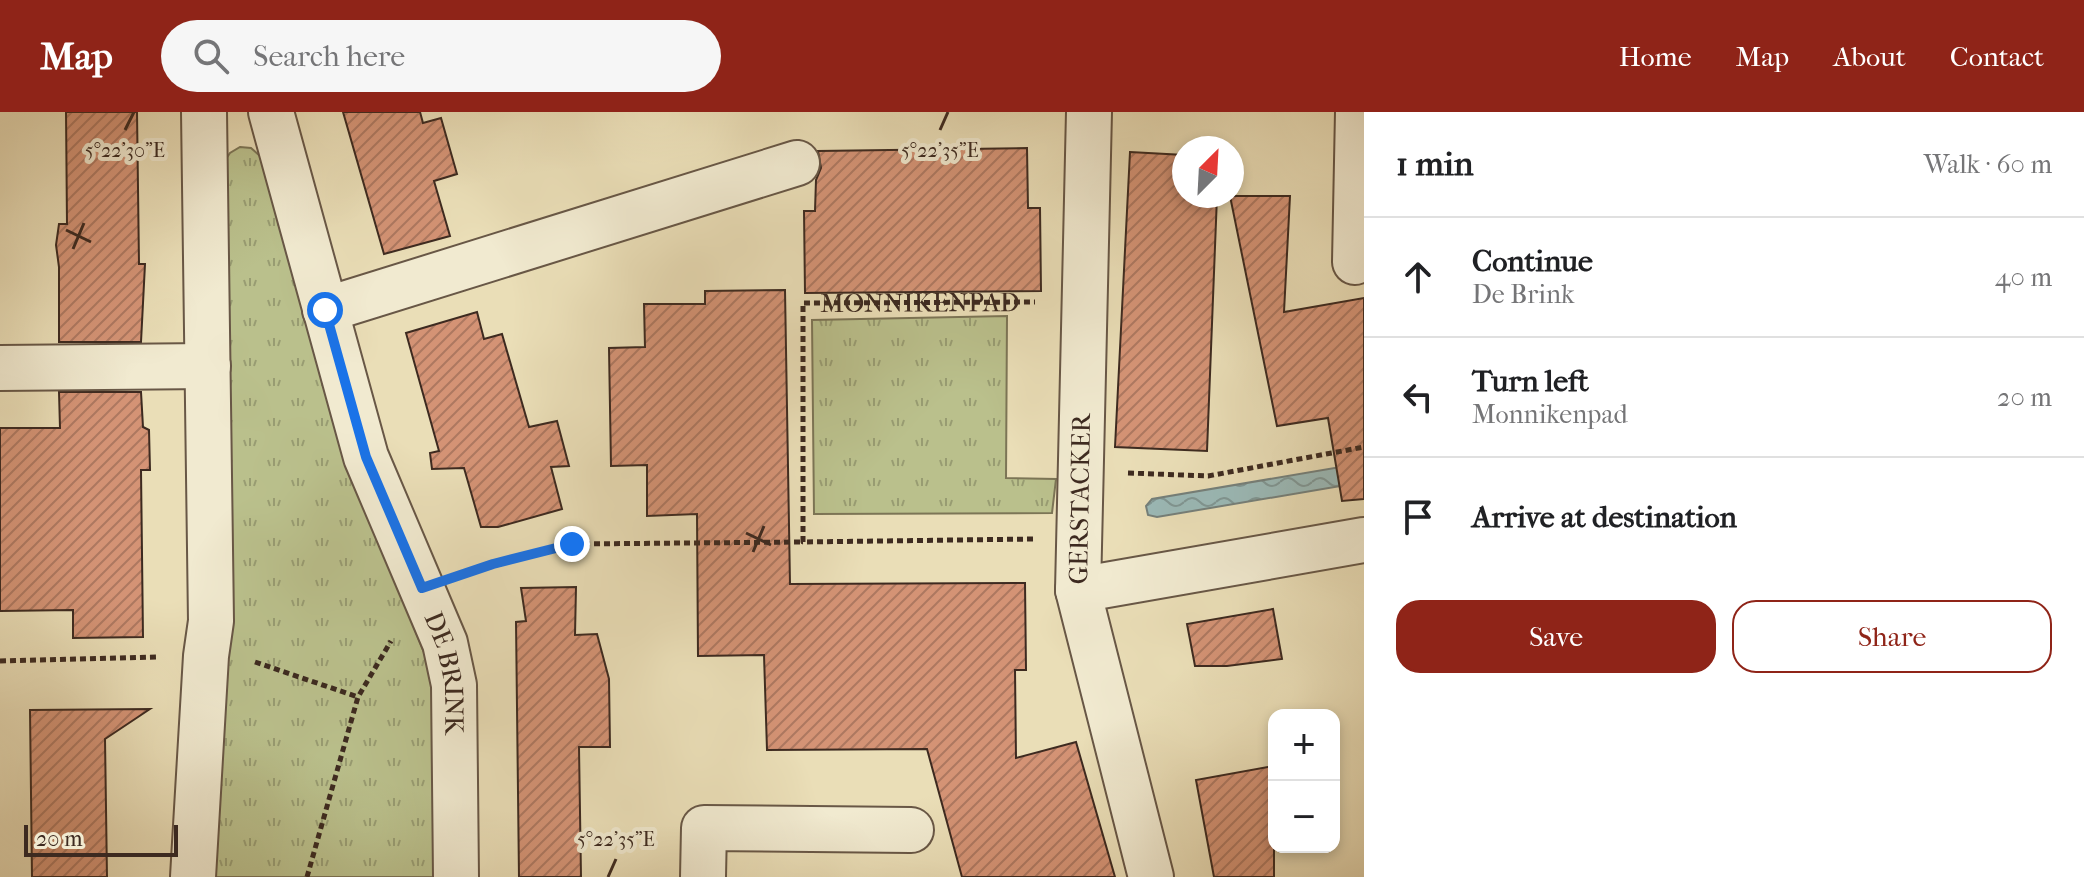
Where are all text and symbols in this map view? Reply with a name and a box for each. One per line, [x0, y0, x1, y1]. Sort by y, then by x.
search box [161, 20, 721, 92]
text: Map [40, 34, 113, 79]
icon: search [189, 34, 233, 78]
text: Search here [253, 39, 405, 74]
text: Home [1619, 40, 1692, 73]
text: Map [1736, 40, 1789, 73]
text: About [1833, 40, 1906, 73]
text: Contact [1950, 40, 2044, 73]
north arrow [1172, 136, 1244, 208]
text: 5°22'30"E [85, 139, 165, 162]
text: 5°22'35"E [901, 139, 979, 162]
text: 1 min [1396, 144, 1473, 184]
text: Walk · 60 m [1924, 149, 2052, 180]
text: Continue [1472, 244, 1593, 279]
icon: ahead [1396, 255, 1440, 299]
text: 40 m [1995, 262, 2052, 293]
text: De Brink [1472, 279, 1574, 310]
street label: MONNIKENPAD [820, 287, 1020, 318]
route start [307, 292, 343, 328]
text: Turn left [1472, 364, 1589, 399]
icon: left [1396, 375, 1440, 419]
text: 20 m [1997, 382, 2052, 413]
text: Monnikenpad [1472, 399, 1628, 430]
street label: GERSTACKER [1063, 412, 1097, 585]
icon: arrive [1396, 495, 1440, 539]
text: Arrive at destination [1472, 500, 1737, 535]
route end [554, 526, 590, 562]
button: Save [1396, 600, 1716, 673]
button: Share [1732, 600, 2052, 673]
street label: DE BRINK [418, 607, 470, 736]
map controls [1268, 709, 1340, 853]
button: + [1268, 709, 1340, 781]
button: − [1268, 781, 1340, 853]
scale bar [24, 821, 178, 857]
text: 20 m [36, 826, 82, 852]
text: 5°22'35"E [577, 828, 655, 851]

